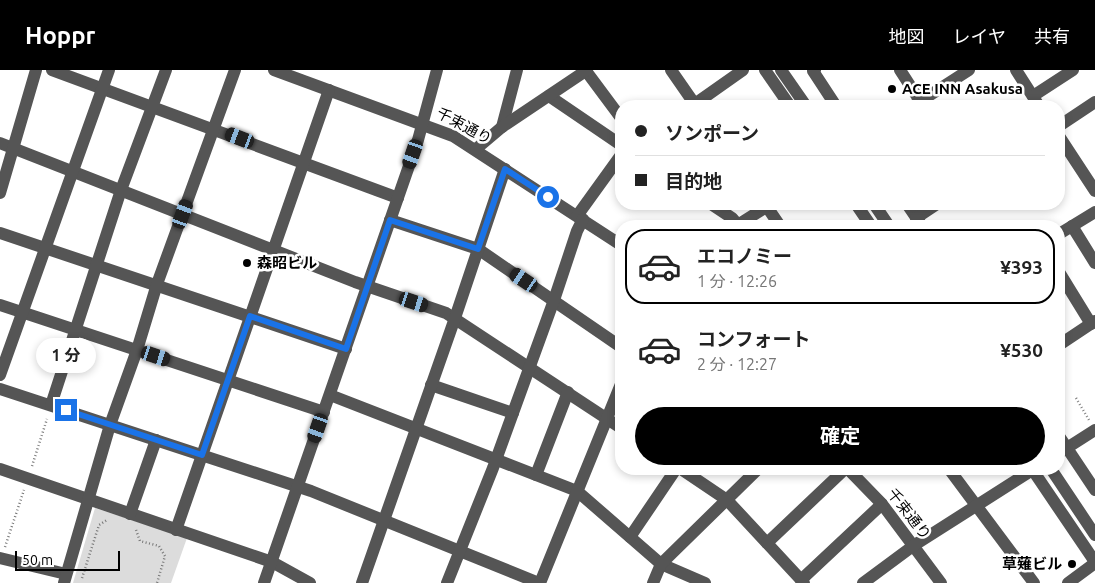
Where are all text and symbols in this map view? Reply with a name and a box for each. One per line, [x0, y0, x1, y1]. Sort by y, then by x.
text: Hoppr [25, 22, 95, 49]
text: 地図 [889, 26, 925, 46]
text: レイヤ [953, 26, 1006, 46]
text: 共有 [1034, 26, 1070, 46]
place label: ACE INN Asakusa [902, 80, 1023, 97]
marker: ACE INN Asakusa [886, 83, 898, 95]
street label: 千束通り [434, 104, 495, 147]
text: ソンポーン [665, 122, 759, 144]
car [223, 126, 256, 150]
car [401, 137, 424, 171]
text: 目的地 [665, 170, 722, 192]
route start [537, 186, 559, 208]
car [170, 197, 195, 231]
icon: car [637, 244, 682, 289]
text: エコノミー [697, 245, 792, 267]
place label: 森昭ビル [257, 254, 317, 271]
text: ¥393 [1000, 256, 1043, 278]
marker: 森昭ビル [241, 257, 253, 269]
car [507, 265, 540, 295]
text: 1 分 · 12:26 [697, 272, 777, 290]
car [397, 290, 430, 314]
icon: car [637, 327, 682, 372]
text: コンフォート [697, 328, 810, 350]
callout: 1 分 [36, 338, 96, 372]
text: ¥530 [1000, 339, 1043, 361]
car [139, 344, 172, 368]
text: 1 分 [52, 346, 80, 364]
text: 2 分 · 12:27 [697, 355, 777, 373]
route end [55, 399, 77, 421]
button: 確定 [635, 407, 1045, 465]
car [306, 411, 329, 445]
street label: 千束通り [884, 485, 935, 543]
scale bar [15, 548, 120, 571]
text: 50 m [22, 552, 53, 568]
place label: 草薙ビル [1002, 555, 1062, 572]
marker: 草薙ビル [1066, 558, 1078, 570]

